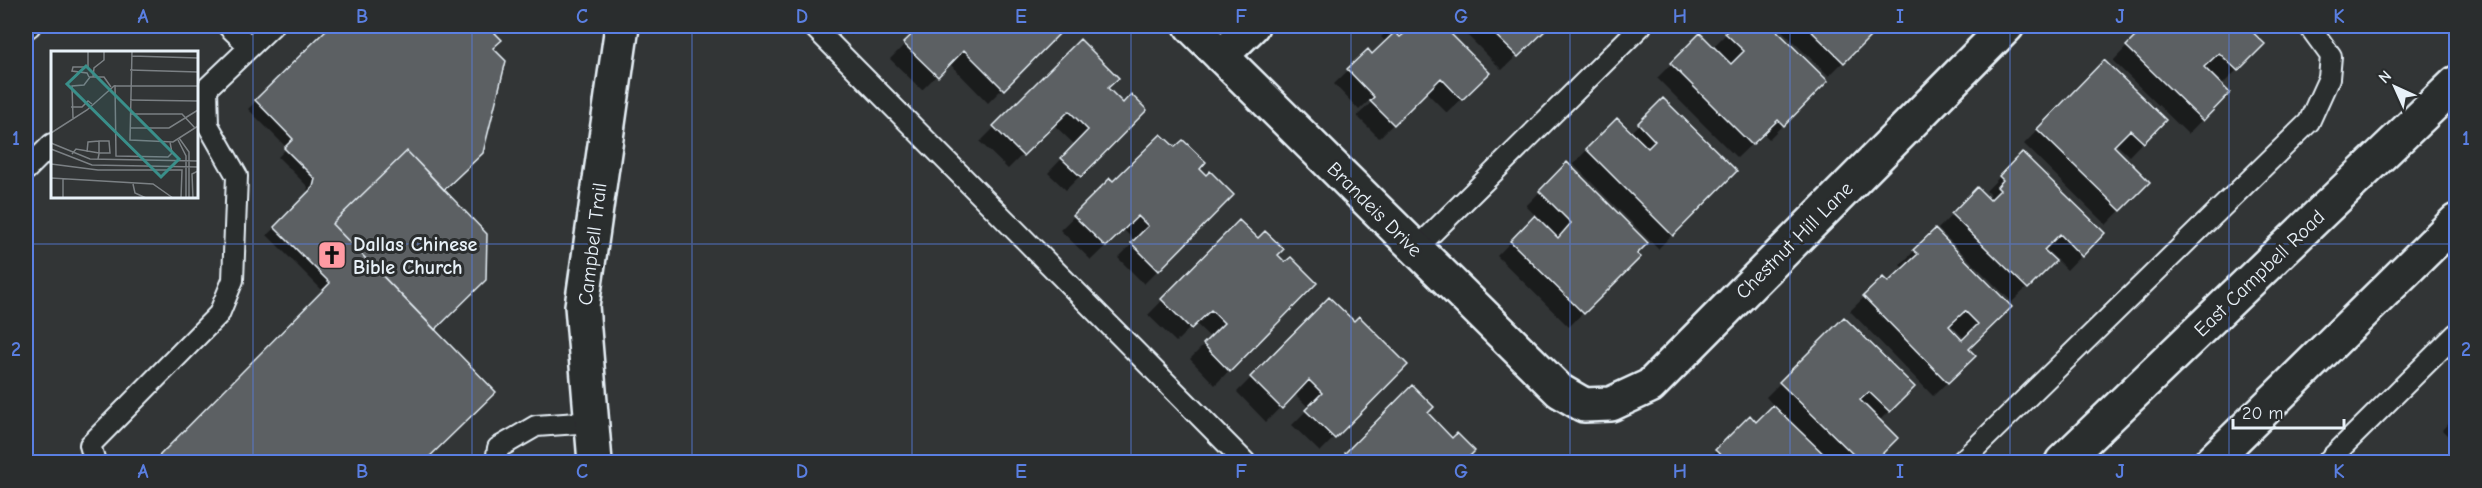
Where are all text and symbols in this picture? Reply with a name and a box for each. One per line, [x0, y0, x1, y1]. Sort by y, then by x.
text: A [137, 5, 149, 28]
text: B [356, 5, 368, 28]
text: C [576, 5, 588, 28]
text: D [796, 5, 808, 28]
text: E [1015, 5, 1027, 28]
text: F [1235, 5, 1247, 28]
text: G [1454, 5, 1468, 28]
text: H [1673, 5, 1687, 28]
text: I [1896, 5, 1904, 28]
text: J [2115, 5, 2125, 28]
text: K [2333, 5, 2345, 28]
inset map [51, 51, 198, 198]
north arrow [2365, 57, 2425, 117]
text: N [2375, 67, 2395, 87]
text: 1 [12, 127, 20, 150]
text: 1 [2462, 127, 2470, 150]
street label: Brandeis Drive [1322, 157, 1427, 262]
street label: Chestnut Hill Lane [1731, 177, 1858, 304]
street label: Campbell Trail [574, 182, 611, 307]
street label: East Campbell Road [2189, 205, 2329, 341]
place label: Dallas Chinese Bible Church [353, 233, 477, 279]
church icon: Dallas Chinese Bible Church [316, 239, 348, 271]
text: 2 [11, 338, 21, 361]
text: 2 [2461, 338, 2471, 361]
scale bar [2233, 392, 2344, 430]
text: 20 m [2242, 403, 2283, 424]
text: A [137, 460, 149, 483]
text: B [356, 460, 368, 483]
text: C [576, 460, 588, 483]
text: D [796, 460, 808, 483]
text: E [1015, 460, 1027, 483]
text: F [1235, 460, 1247, 483]
text: G [1454, 460, 1468, 483]
text: H [1673, 460, 1687, 483]
text: I [1896, 460, 1904, 483]
text: J [2115, 460, 2125, 483]
text: K [2333, 460, 2345, 483]

